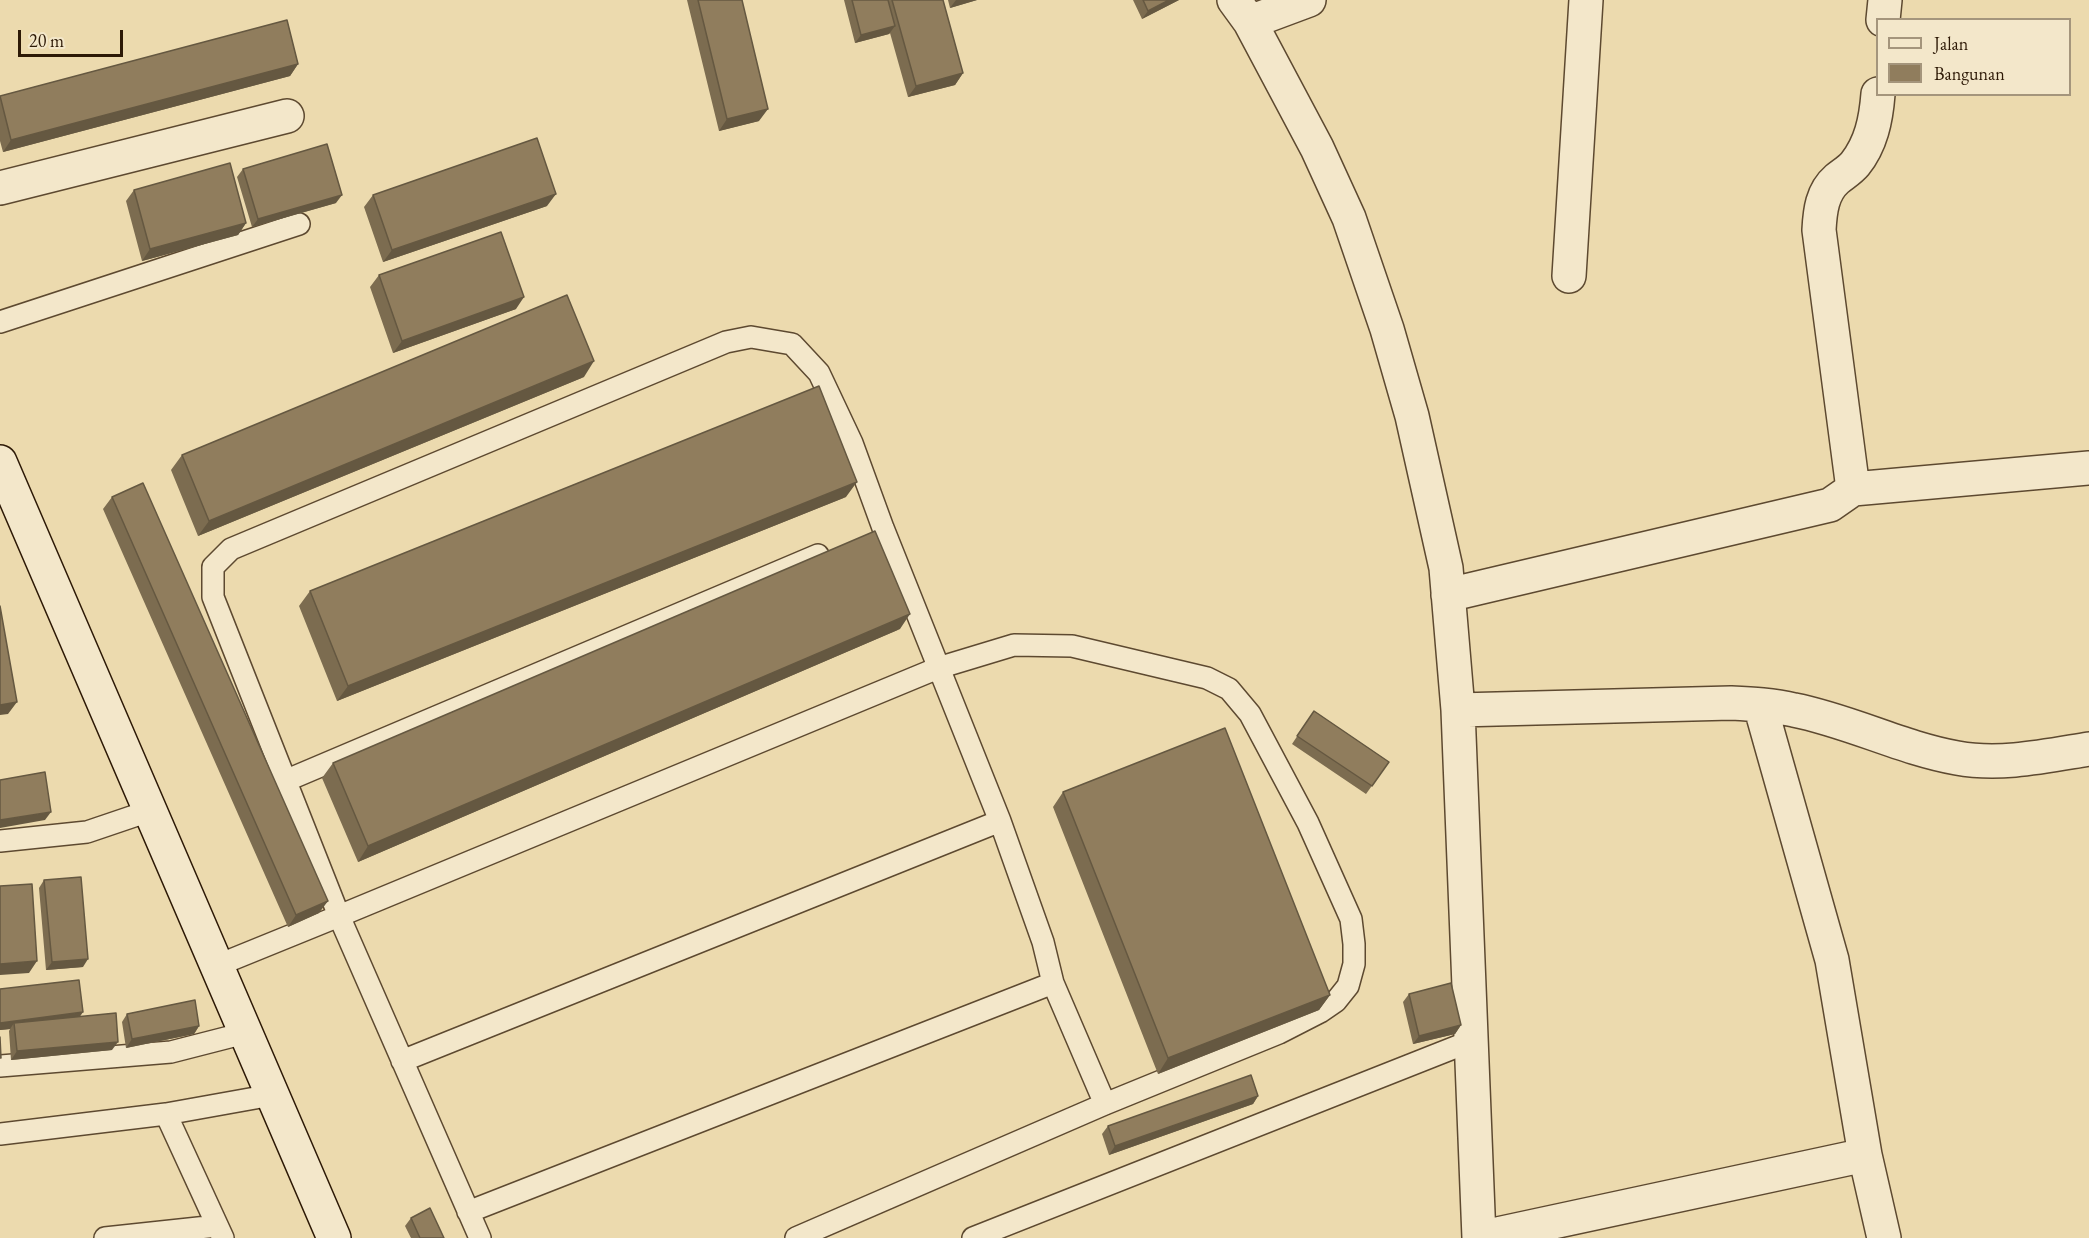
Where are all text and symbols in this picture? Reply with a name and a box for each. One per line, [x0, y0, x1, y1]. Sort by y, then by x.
scale bar [21, 18, 126, 56]
legend [1876, 18, 2071, 96]
text: 20 m [29, 29, 64, 52]
text: Jalan [1934, 32, 1968, 55]
text: Bangunan [1934, 62, 2005, 85]

